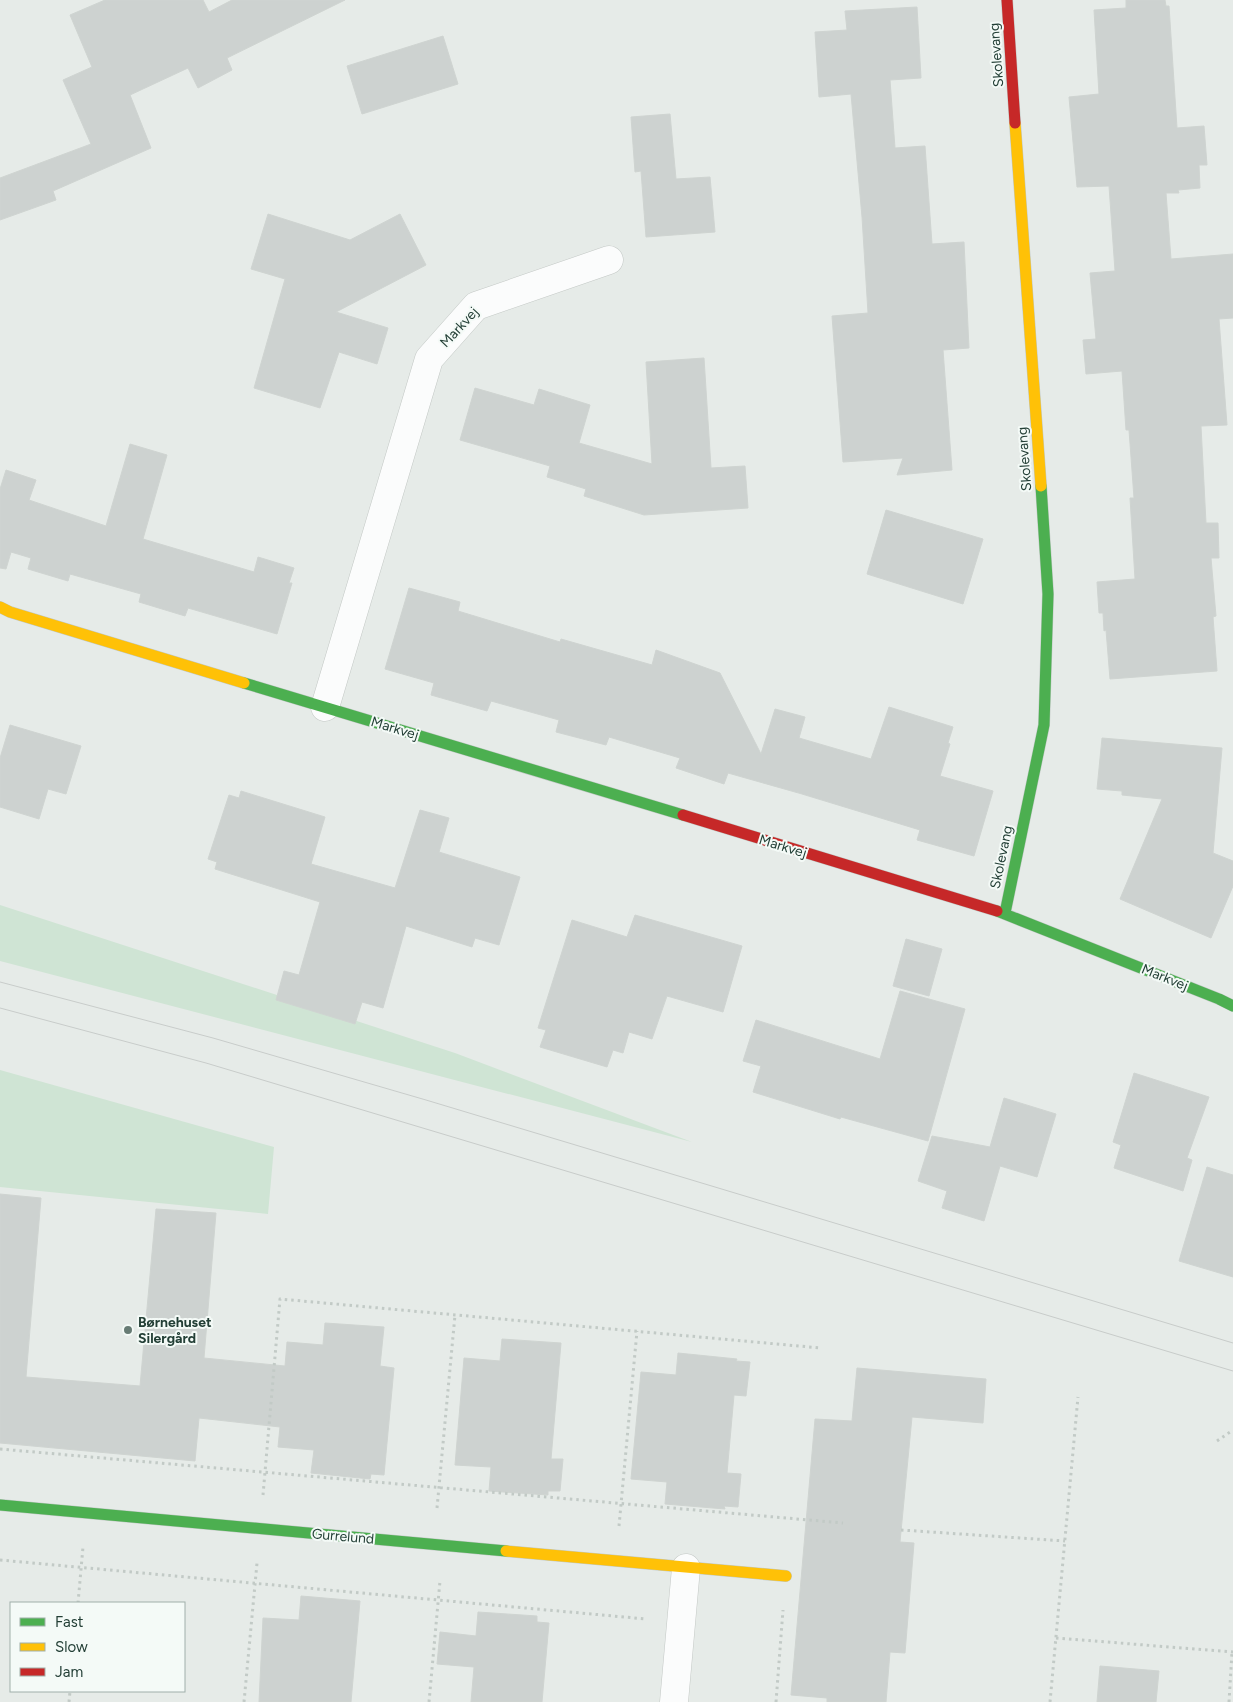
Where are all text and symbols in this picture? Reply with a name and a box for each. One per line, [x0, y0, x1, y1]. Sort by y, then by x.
street label: Skolevang [986, 22, 1007, 88]
street label: Markvej [436, 304, 482, 351]
street label: Skolevang [1014, 426, 1035, 492]
street label: Markvej [369, 713, 421, 744]
street label: Skolevang [987, 824, 1016, 890]
street label: Markvej [757, 831, 809, 862]
street label: Markvej [1139, 960, 1191, 995]
place label: Børnehuset Silergård [138, 1314, 212, 1347]
marker: Børnehuset Silergård [122, 1324, 134, 1336]
street label: Gurrelund [311, 1525, 375, 1548]
legend [10, 1602, 185, 1692]
text: Fast [55, 1613, 84, 1631]
text: Slow [55, 1638, 88, 1656]
text: Jam [55, 1663, 83, 1681]

